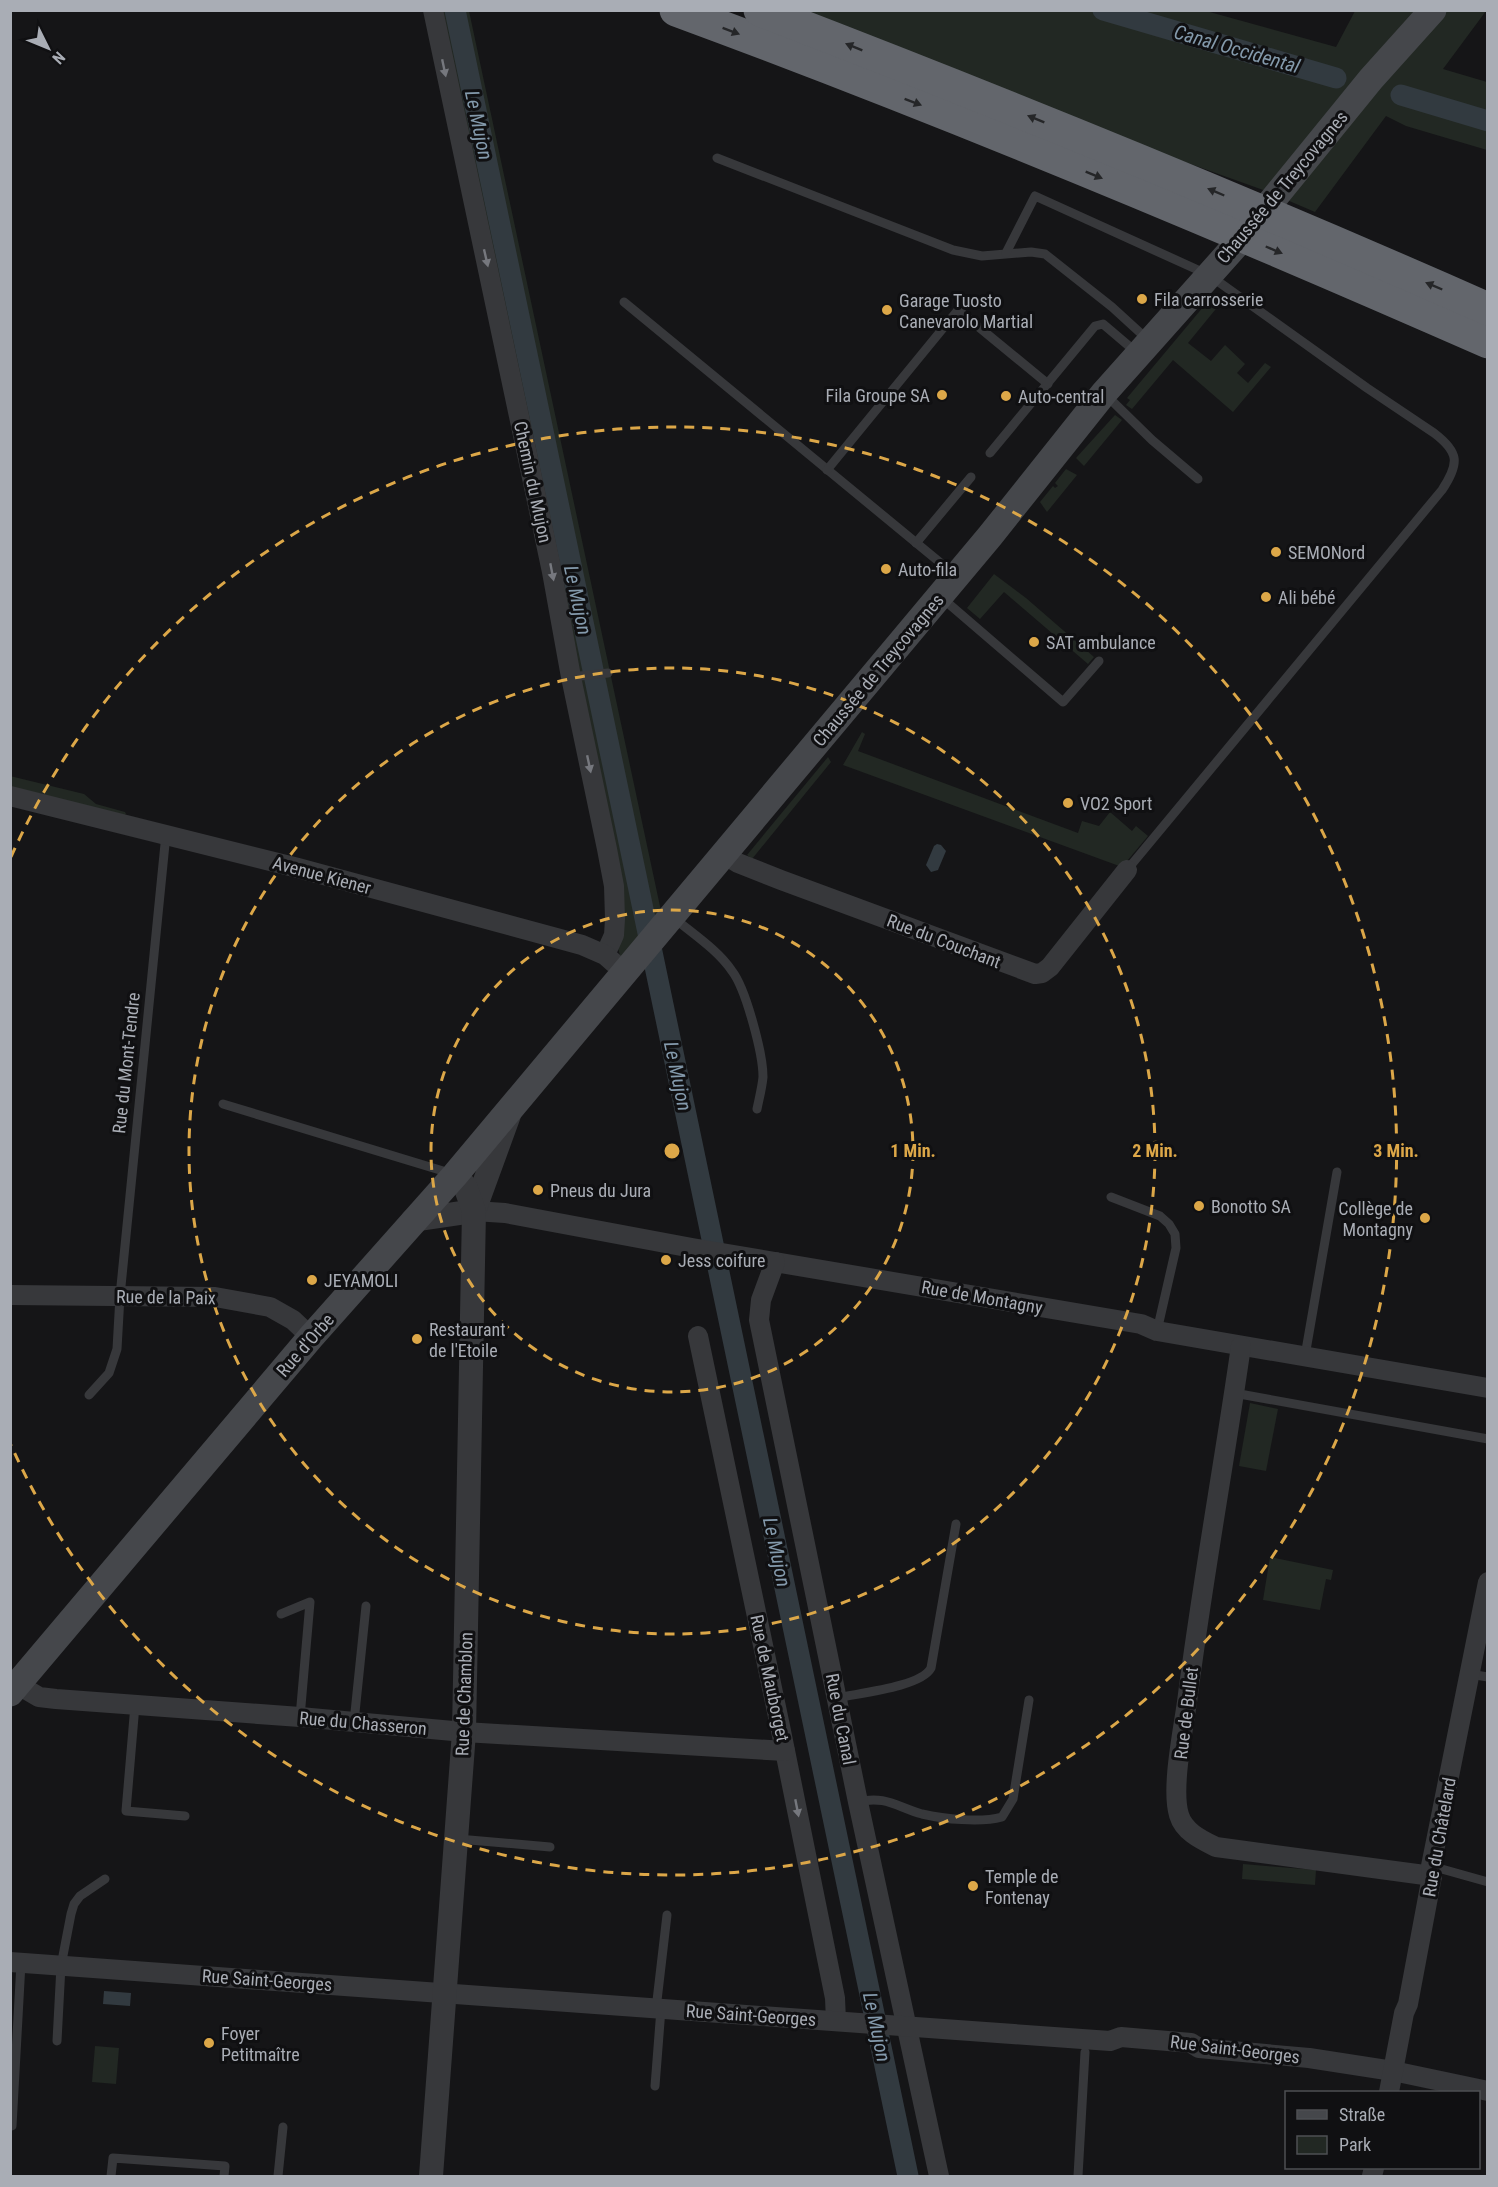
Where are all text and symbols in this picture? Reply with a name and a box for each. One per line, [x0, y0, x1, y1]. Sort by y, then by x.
north arrow [18, 18, 78, 78]
water label: Canal Occidental [1171, 20, 1303, 79]
one-way arrow [722, 27, 740, 36]
one-way arrow [845, 42, 863, 52]
text: N [48, 48, 69, 68]
one-way arrow [440, 59, 449, 78]
water label: Le Mujon [460, 88, 498, 162]
one-way arrow [904, 98, 922, 107]
street label: Chaussée de Treycovagnes [1212, 107, 1352, 267]
one-way arrow [1026, 113, 1044, 123]
one-way arrow [1085, 170, 1103, 180]
one-way arrow [1207, 187, 1225, 197]
one-way arrow [1265, 245, 1283, 255]
one-way arrow [482, 249, 492, 268]
one-way arrow [1425, 281, 1443, 290]
place label: Fila carrosserie [1154, 289, 1263, 310]
place label: Garage Tuosto Canevarolo Martial [899, 290, 1033, 332]
marker: Fila carrosserie [1135, 292, 1149, 306]
marker: Garage Tuosto Canevarolo Martial [880, 303, 894, 317]
place label: Fila Groupe SA [825, 385, 931, 406]
place label: Auto-central [1018, 386, 1104, 407]
marker: Fila Groupe SA [935, 388, 949, 402]
marker: Auto-central [999, 389, 1013, 403]
street label: Chemin du Mujon [510, 419, 556, 545]
place label: SEMONord [1288, 542, 1365, 563]
marker: SEMONord [1269, 545, 1283, 559]
place label: Auto-fila [898, 559, 957, 580]
marker: Auto-fila [879, 562, 893, 576]
one-way arrow [548, 563, 557, 582]
water label: Le Mujon [559, 563, 597, 637]
place label: Ali bébé [1278, 587, 1335, 608]
street label: Chaussée de Treycovagnes [808, 590, 948, 750]
marker: Ali bébé [1259, 590, 1273, 604]
place label: SAT ambulance [1046, 632, 1156, 653]
marker: SAT ambulance [1027, 635, 1041, 649]
one-way arrow [585, 755, 595, 773]
place label: VO2 Sport [1080, 793, 1152, 814]
marker: VO2 Sport [1061, 796, 1075, 810]
street label: Avenue Kiener [271, 852, 374, 898]
street label: Rue du Couchant [884, 910, 1004, 972]
street label: Rue du Mont-Tendre [108, 991, 144, 1135]
water label: Le Mujon [659, 1039, 697, 1113]
text: 1 Min. [890, 1140, 936, 1161]
text: 2 Min. [1132, 1140, 1178, 1161]
text: 3 Min. [1373, 1140, 1419, 1161]
centre of rings [662, 1141, 682, 1161]
place label: Pneus du Jura [550, 1180, 651, 1201]
marker: Pneus du Jura [531, 1183, 545, 1197]
place label: Bonotto SA [1211, 1196, 1292, 1217]
place label: Collège de Montagny [1338, 1198, 1413, 1240]
marker: Bonotto SA [1192, 1199, 1206, 1213]
marker: Collège de Montagny [1418, 1211, 1432, 1225]
place label: Jess coifure [678, 1250, 765, 1271]
marker: Jess coifure [659, 1253, 673, 1267]
place label: JEYAMOLI [324, 1270, 398, 1291]
marker: JEYAMOLI [305, 1273, 319, 1287]
street label: Rue de Montagny [920, 1276, 1045, 1318]
street label: Rue de la Paix [116, 1286, 216, 1308]
street label: Rue d'Orbe [272, 1309, 338, 1381]
place label: Restaurant de l'Etoile [429, 1319, 506, 1361]
marker: Restaurant de l'Etoile [410, 1332, 424, 1346]
water label: Le Mujon [758, 1515, 796, 1589]
street label: Rue de Mauborget [746, 1613, 794, 1743]
street label: Rue de Chamblon [451, 1632, 477, 1756]
street label: Rue de Bullet [1170, 1666, 1202, 1760]
street label: Rue du Canal [822, 1671, 860, 1767]
street label: Rue du Chasseron [298, 1707, 428, 1739]
street label: Rue du Châtelard [1418, 1776, 1460, 1898]
one-way arrow [793, 1799, 802, 1818]
place label: Temple de Fontenay [985, 1866, 1058, 1908]
marker: Temple de Fontenay [966, 1879, 980, 1893]
street label: Rue Saint-Georges [201, 1965, 333, 1995]
water label: Le Mujon [858, 1990, 896, 2064]
street label: Rue Saint-Georges [685, 2000, 817, 2030]
place label: Foyer Petitmaître [221, 2023, 300, 2065]
street label: Rue Saint-Georges [1169, 2031, 1301, 2067]
marker: Foyer Petitmaître [202, 2036, 216, 2050]
legend [1285, 2091, 1480, 2169]
text: Straße [1339, 2104, 1385, 2125]
text: Park [1339, 2134, 1371, 2155]

